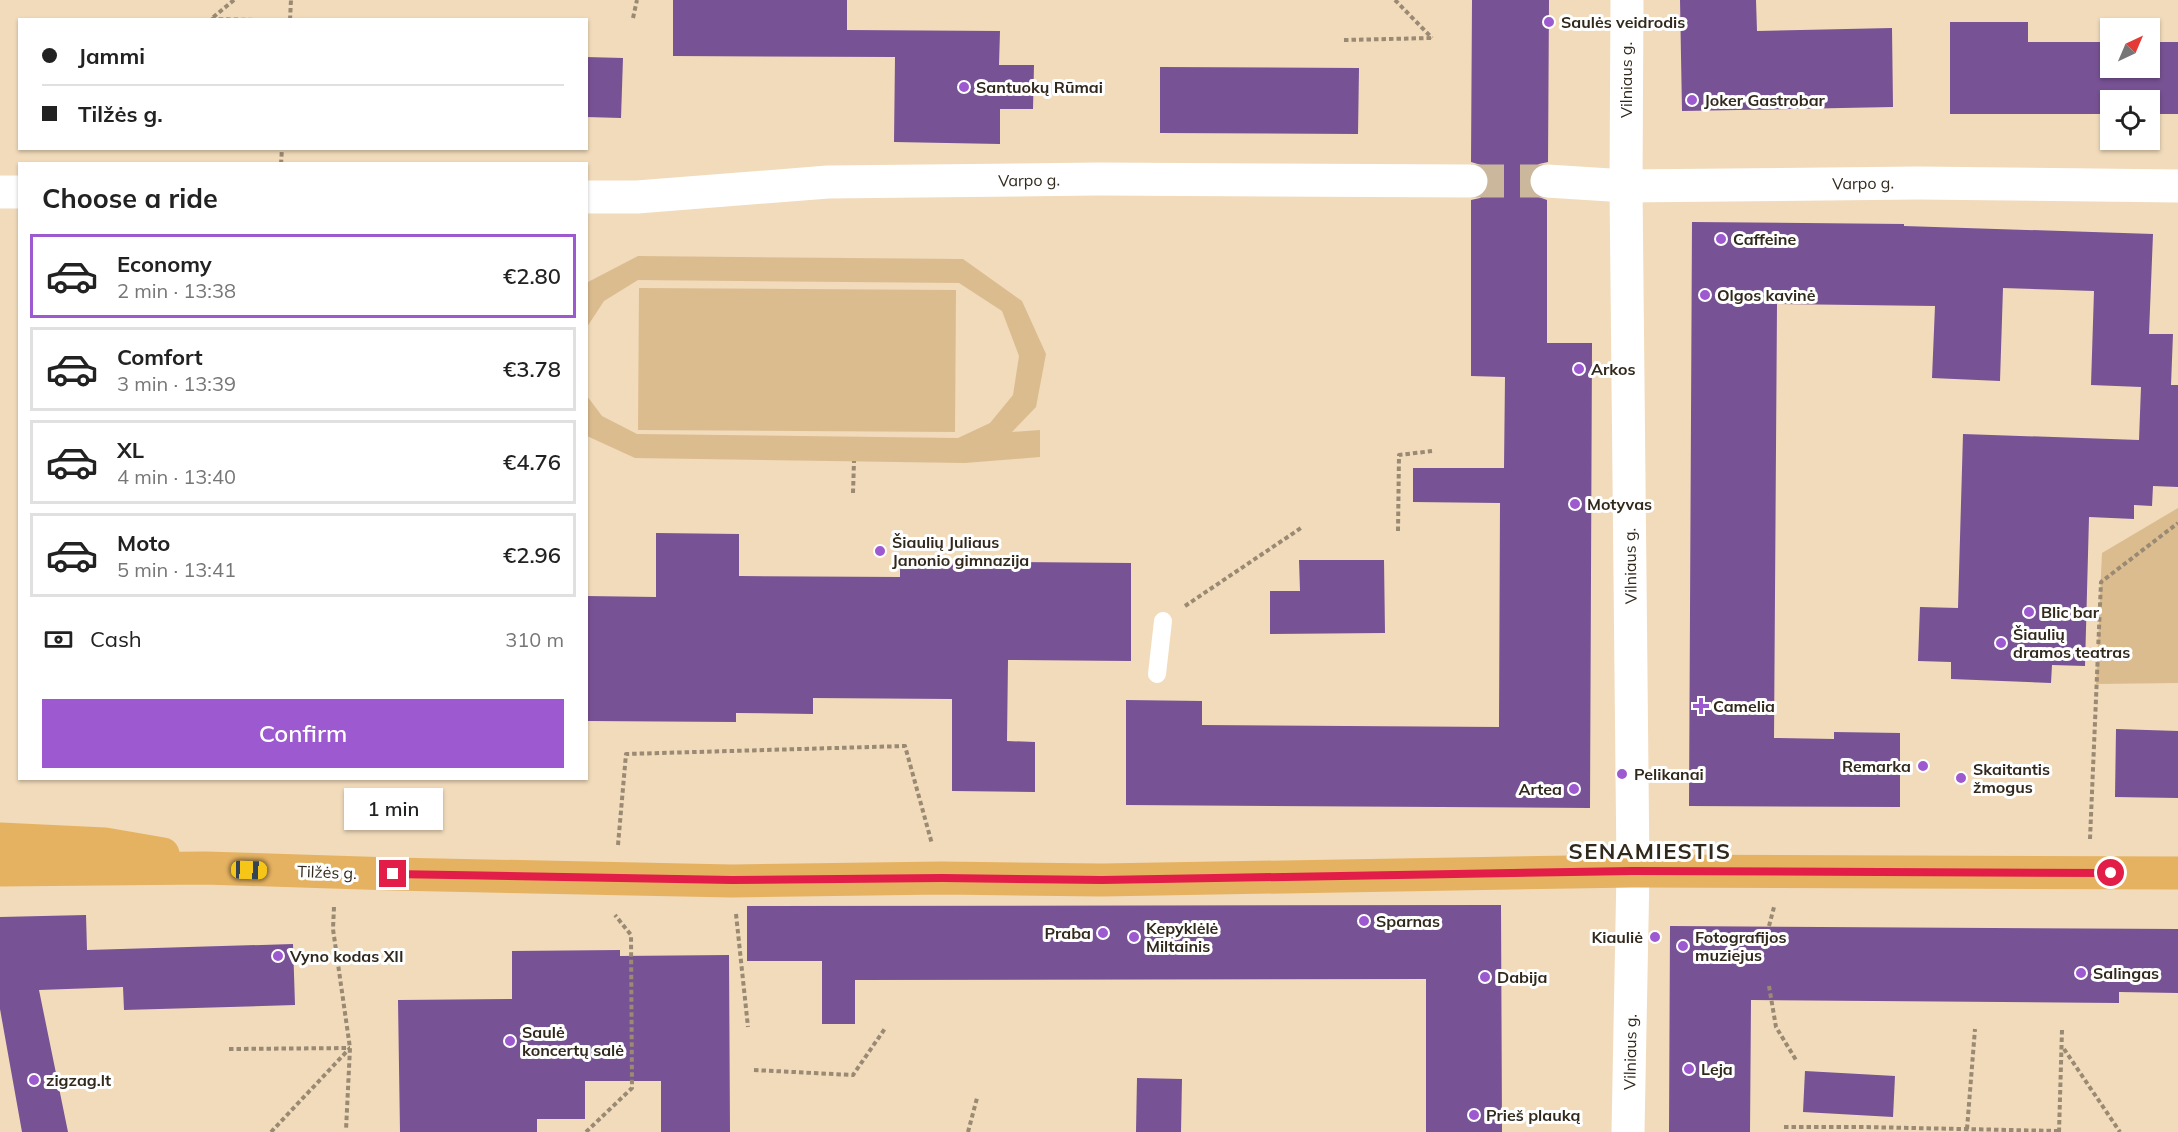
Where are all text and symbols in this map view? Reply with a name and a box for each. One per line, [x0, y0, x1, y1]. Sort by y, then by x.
place label: Saulės veidrodis [1561, 12, 1685, 32]
marker: Saulės veidrodis [1542, 15, 1556, 29]
north arrow [2100, 18, 2160, 78]
map controls [2100, 18, 2160, 150]
text: Jammi [78, 42, 145, 70]
street label: Vilniaus g. [1616, 42, 1636, 118]
place label: Santuokų Rūmai [976, 77, 1103, 97]
marker: Santuokų Rūmai [957, 80, 971, 94]
place label: Joker Gastrobar [1704, 90, 1826, 110]
button: locate [2100, 90, 2160, 150]
marker: Joker Gastrobar [1685, 93, 1699, 107]
text: Tilžės g. [78, 100, 163, 128]
street label: Varpo g. [998, 169, 1060, 191]
street label: Varpo g. [1832, 172, 1894, 194]
text: Choose a ride [42, 181, 218, 215]
place label: Caffeine [1733, 229, 1796, 249]
marker: Caffeine [1714, 232, 1728, 246]
icon: car [45, 249, 99, 303]
text: Economy [117, 250, 212, 278]
text: €2.80 [503, 262, 561, 290]
text: 2 min · 13:38 [117, 278, 236, 303]
place label: Olgos kavinė [1717, 285, 1816, 305]
marker: Olgos kavinė [1698, 288, 1712, 302]
icon: car [45, 342, 99, 396]
text: Comfort [117, 343, 203, 371]
text: €3.78 [503, 355, 561, 383]
place label: Arkos [1591, 359, 1635, 379]
marker: Arkos [1572, 362, 1586, 376]
text: 3 min · 13:39 [117, 371, 236, 396]
icon: car [45, 435, 99, 489]
text: XL [117, 436, 144, 464]
text: €4.76 [503, 448, 561, 476]
text: 4 min · 13:40 [117, 464, 236, 489]
place label: Motyvas [1587, 494, 1652, 514]
marker: Motyvas [1568, 497, 1582, 511]
icon: car [45, 528, 99, 582]
street label: Vilniaus g. [1619, 528, 1641, 604]
text: Moto [117, 529, 170, 557]
place label: Šiaulių Juliaus Janonio gimnazija [892, 532, 1029, 570]
text: €2.96 [503, 541, 561, 569]
marker: Šiaulių Juliaus Janonio gimnazija [873, 544, 887, 558]
text: 5 min · 13:41 [117, 557, 236, 582]
place label: Blic bar [2041, 602, 2100, 622]
marker: Blic bar [2022, 605, 2036, 619]
icon: cash [42, 623, 75, 656]
place label: Šiaulių dramos teatras [2013, 624, 2130, 662]
text: Cash [90, 625, 142, 653]
text: 310 m [505, 627, 564, 652]
marker: Šiaulių dramos teatras [1994, 636, 2008, 650]
place label: Camelia [1713, 696, 1775, 716]
button: Confirm [42, 699, 564, 768]
marker: Camelia [1694, 699, 1708, 713]
place label: Remarka [1842, 756, 1911, 776]
marker: Remarka [1916, 759, 1930, 773]
place label: Skaitantis žmogus [1973, 759, 2050, 797]
place label: Pelikanai [1634, 764, 1704, 784]
marker: Pelikanai [1615, 767, 1629, 781]
marker: Skaitantis žmogus [1954, 771, 1968, 785]
place label: Artea [1519, 779, 1562, 799]
marker: Artea [1567, 782, 1581, 796]
callout: 1 min [344, 787, 442, 829]
text: 1 min [368, 796, 419, 821]
district label: SENAMIESTIS [1568, 837, 1732, 865]
route start [2097, 859, 2124, 886]
car [231, 860, 267, 880]
route end [379, 860, 406, 887]
street label: Tilžės g. [297, 861, 357, 883]
place label: Sparnas [1376, 911, 1440, 931]
marker: Sparnas [1357, 914, 1371, 928]
place label: Kepyklėlė Miltainis [1146, 918, 1219, 956]
place label: Praba [1045, 923, 1091, 943]
marker: Praba [1096, 926, 1110, 940]
place label: Kiauliė [1592, 927, 1643, 947]
place label: Fotografijos muziejus [1695, 927, 1787, 965]
marker: Kepyklėlė Miltainis [1127, 930, 1141, 944]
marker: Kiauliė [1648, 930, 1662, 944]
marker: Fotografijos muziejus [1676, 939, 1690, 953]
place label: Vyno kodas XII [289, 946, 403, 966]
marker: Vyno kodas XII [271, 949, 285, 963]
place label: Salingas [2093, 963, 2159, 983]
marker: Salingas [2074, 966, 2088, 980]
place label: Dabija [1497, 967, 1547, 987]
marker: Dabija [1478, 970, 1492, 984]
street label: Vilniaus g. [1619, 1014, 1641, 1090]
place label: Saulė koncertų salė [522, 1022, 624, 1060]
marker: Saulė koncertų salė [503, 1034, 517, 1048]
place label: Leja [1701, 1059, 1733, 1079]
marker: Leja [1682, 1062, 1696, 1076]
place label: zigzag.lt [46, 1070, 111, 1090]
marker: zigzag.lt [27, 1073, 41, 1087]
place label: Prieš plauką [1486, 1105, 1580, 1125]
marker: Prieš plauką [1467, 1108, 1481, 1122]

